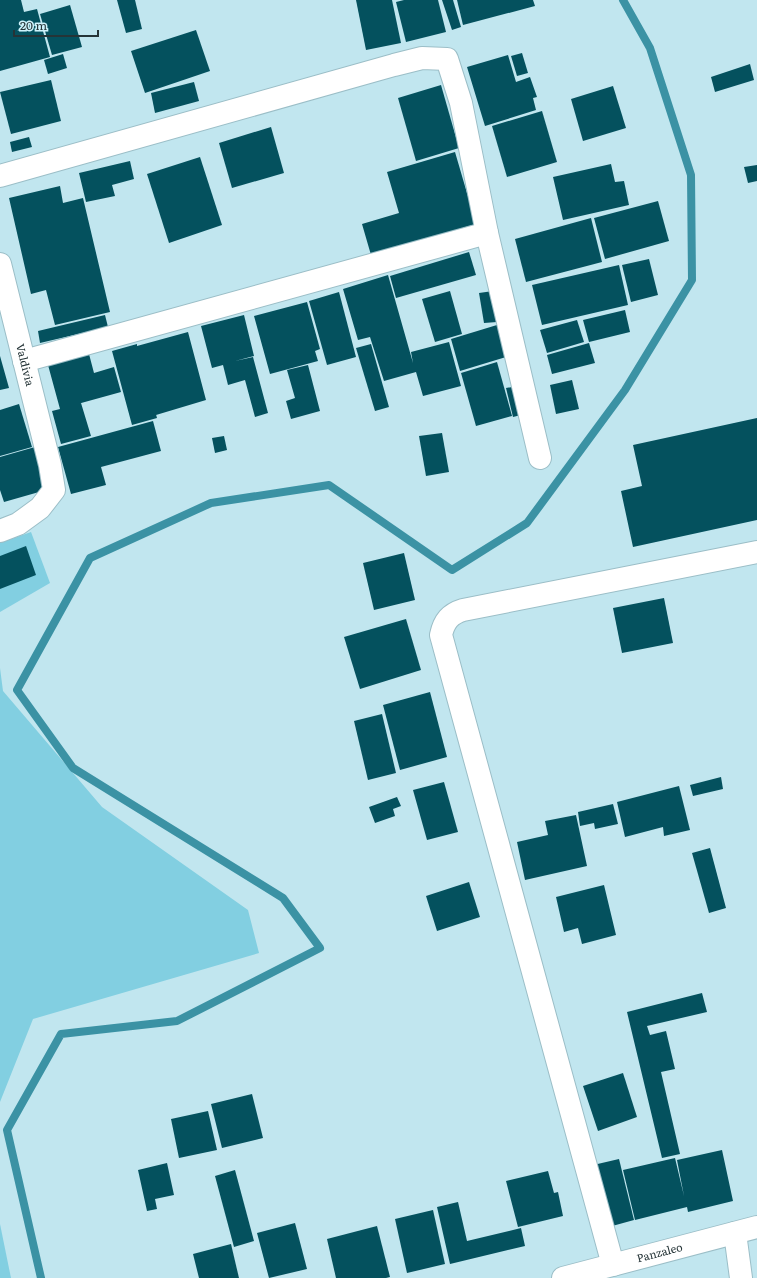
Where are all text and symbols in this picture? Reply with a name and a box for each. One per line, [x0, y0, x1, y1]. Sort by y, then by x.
scale bar [14, 12, 98, 38]
text: 20 m [20, 16, 47, 34]
street label: Valdivia [13, 342, 39, 388]
street label: Panzaleo [635, 1238, 684, 1265]

